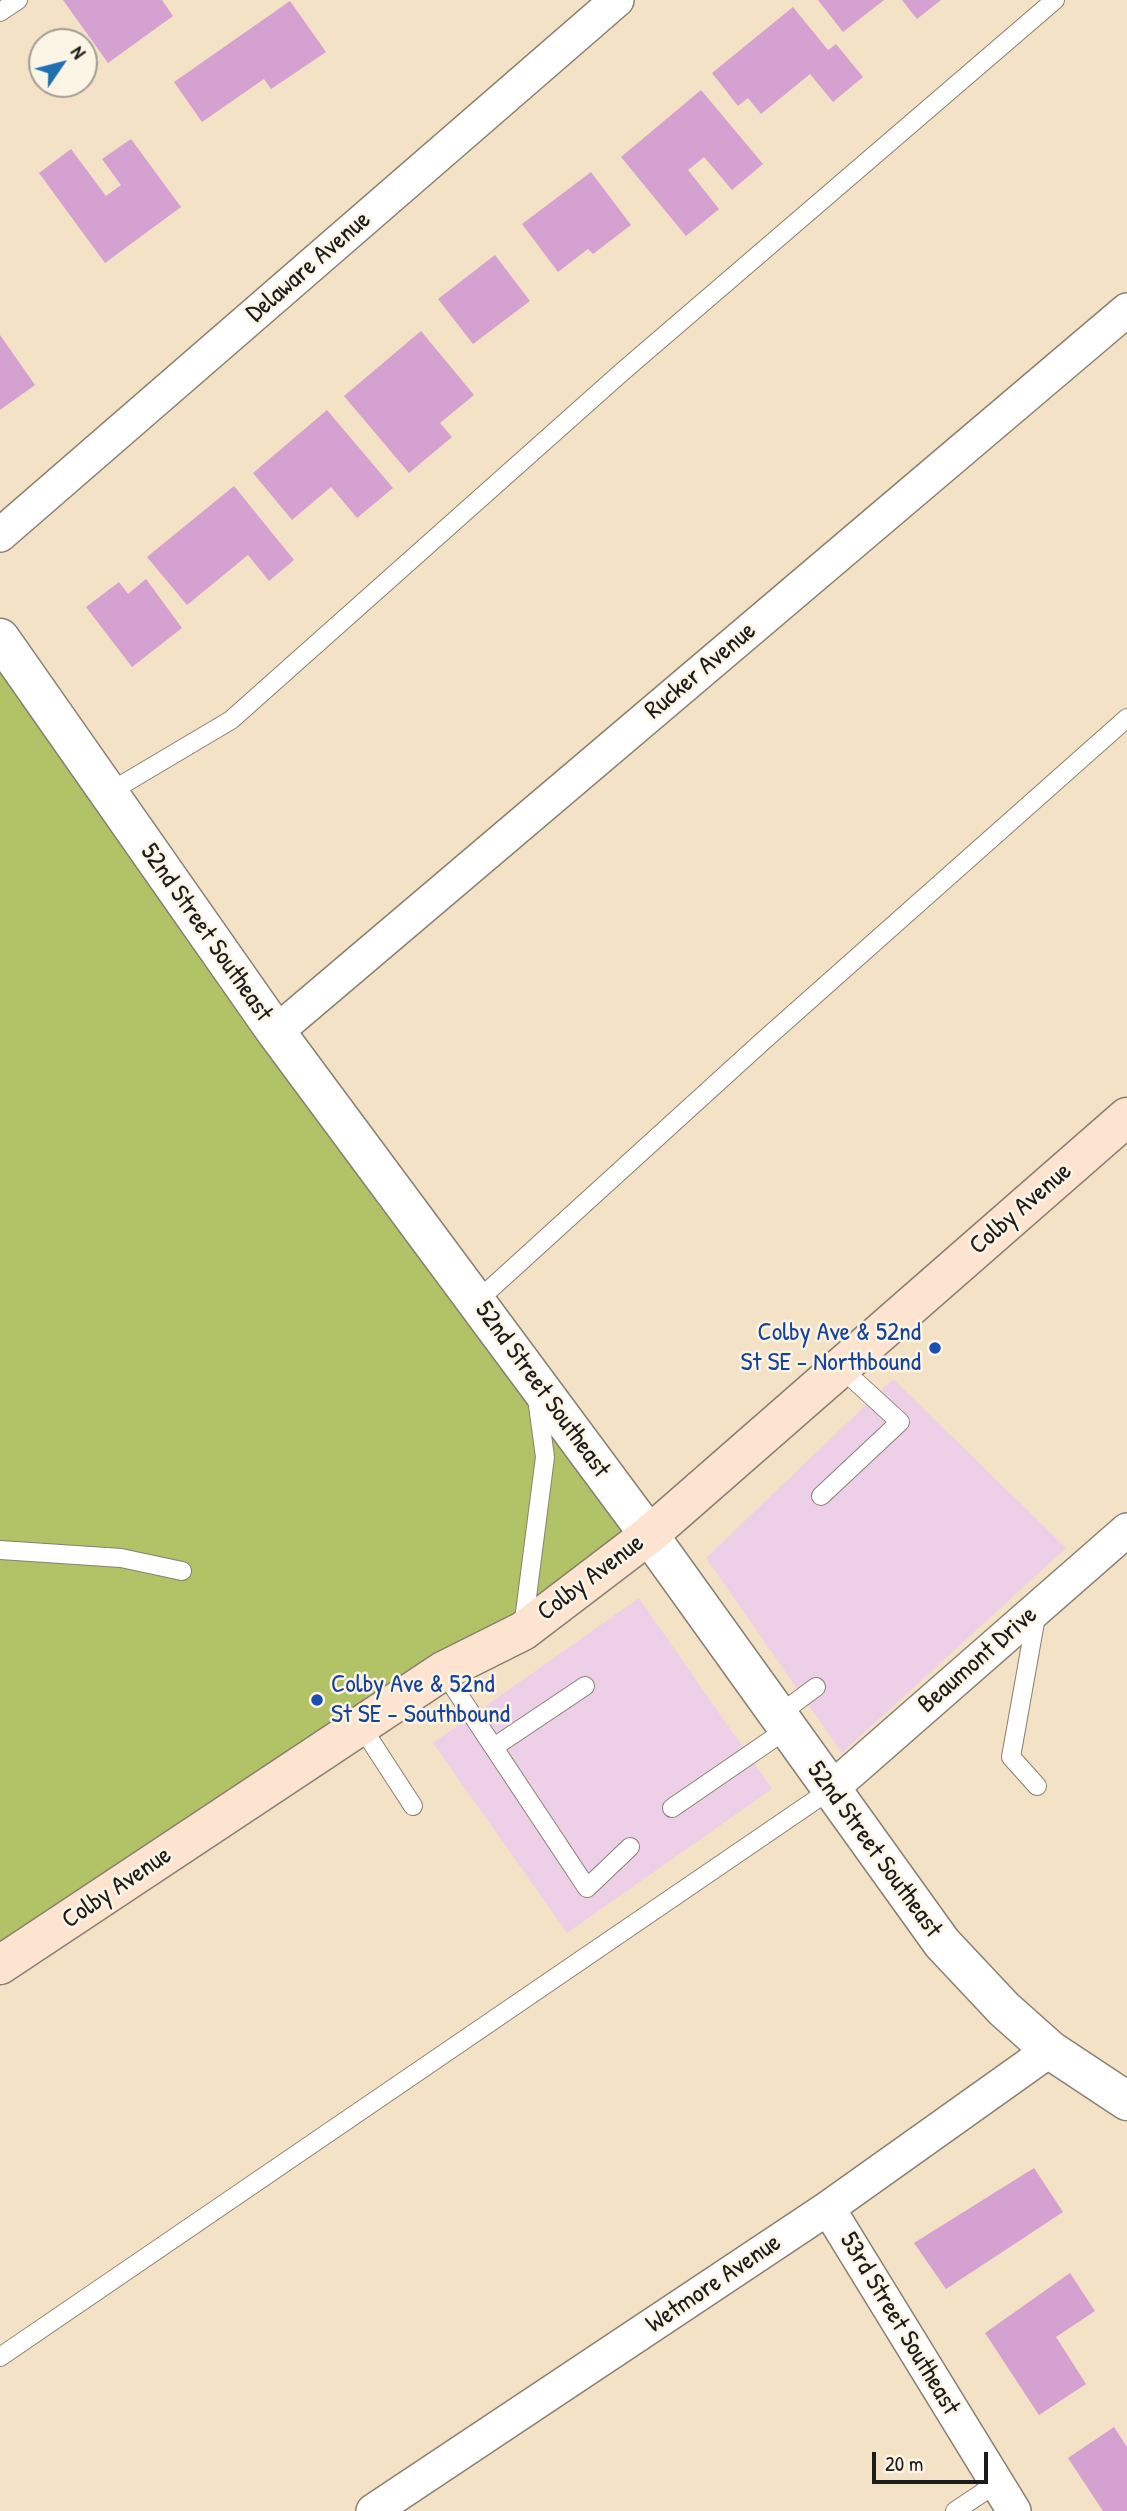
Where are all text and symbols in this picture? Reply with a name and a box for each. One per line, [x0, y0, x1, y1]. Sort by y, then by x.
north arrow [28, 28, 98, 98]
text: N [65, 40, 92, 64]
street label: Delaware Avenue [241, 205, 377, 329]
street label: Rucker Avenue [639, 616, 763, 726]
street label: 52nd Street Southeast [133, 838, 279, 1028]
street label: Colby Avenue [963, 1156, 1079, 1262]
street label: 52nd Street Southeast [468, 1296, 616, 1484]
place label: Colby Ave & 52nd St SE - Northbound [741, 1317, 921, 1378]
marker: Colby Ave & 52nd St SE - Northbound [927, 1340, 943, 1356]
street label: Colby Avenue [532, 1528, 650, 1628]
street label: Beaumont Drive [912, 1600, 1044, 1720]
place label: Colby Ave & 52nd St SE - Southbound [331, 1669, 510, 1730]
marker: Colby Ave & 52nd St SE - Southbound [309, 1692, 325, 1708]
street label: 52nd Street Southeast [800, 1756, 948, 1944]
street label: Colby Avenue [56, 1840, 178, 1936]
street label: 53rd Street Southeast [832, 2227, 966, 2421]
street label: Wetmore Avenue [641, 2228, 787, 2340]
scale bar [875, 2438, 990, 2482]
text: 20 m [885, 2449, 923, 2478]

